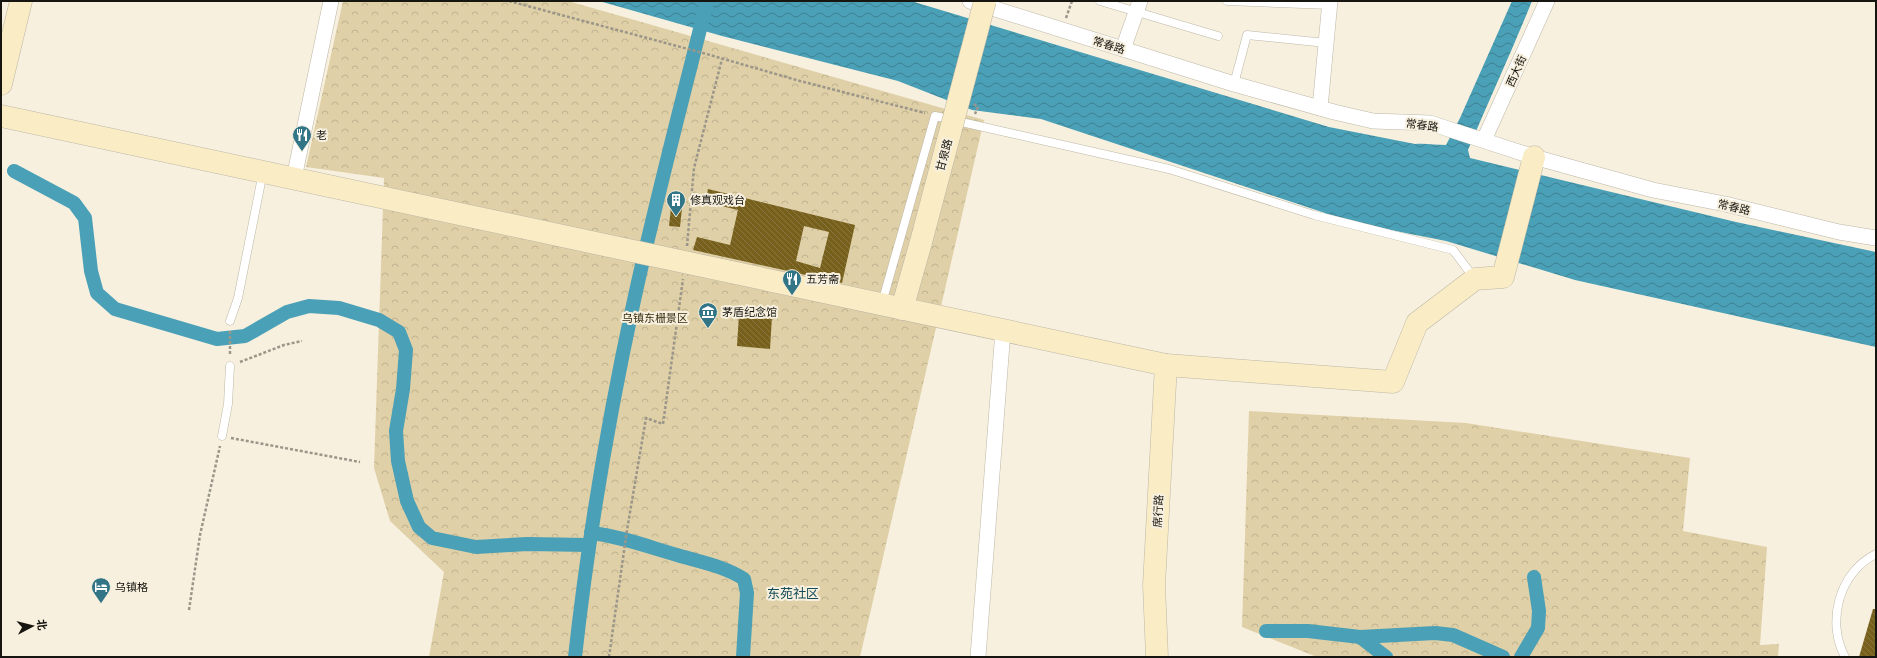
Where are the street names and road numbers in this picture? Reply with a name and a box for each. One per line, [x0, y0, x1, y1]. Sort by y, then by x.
street label: 常春路 [1091, 33, 1127, 57]
street label: 西大街 [1502, 53, 1530, 89]
street label: 常春路 [1405, 115, 1439, 135]
street label: 甘泉路 [932, 137, 956, 173]
street label: 常春路 [1716, 195, 1752, 219]
street label: 席行路 [1149, 494, 1167, 528]

